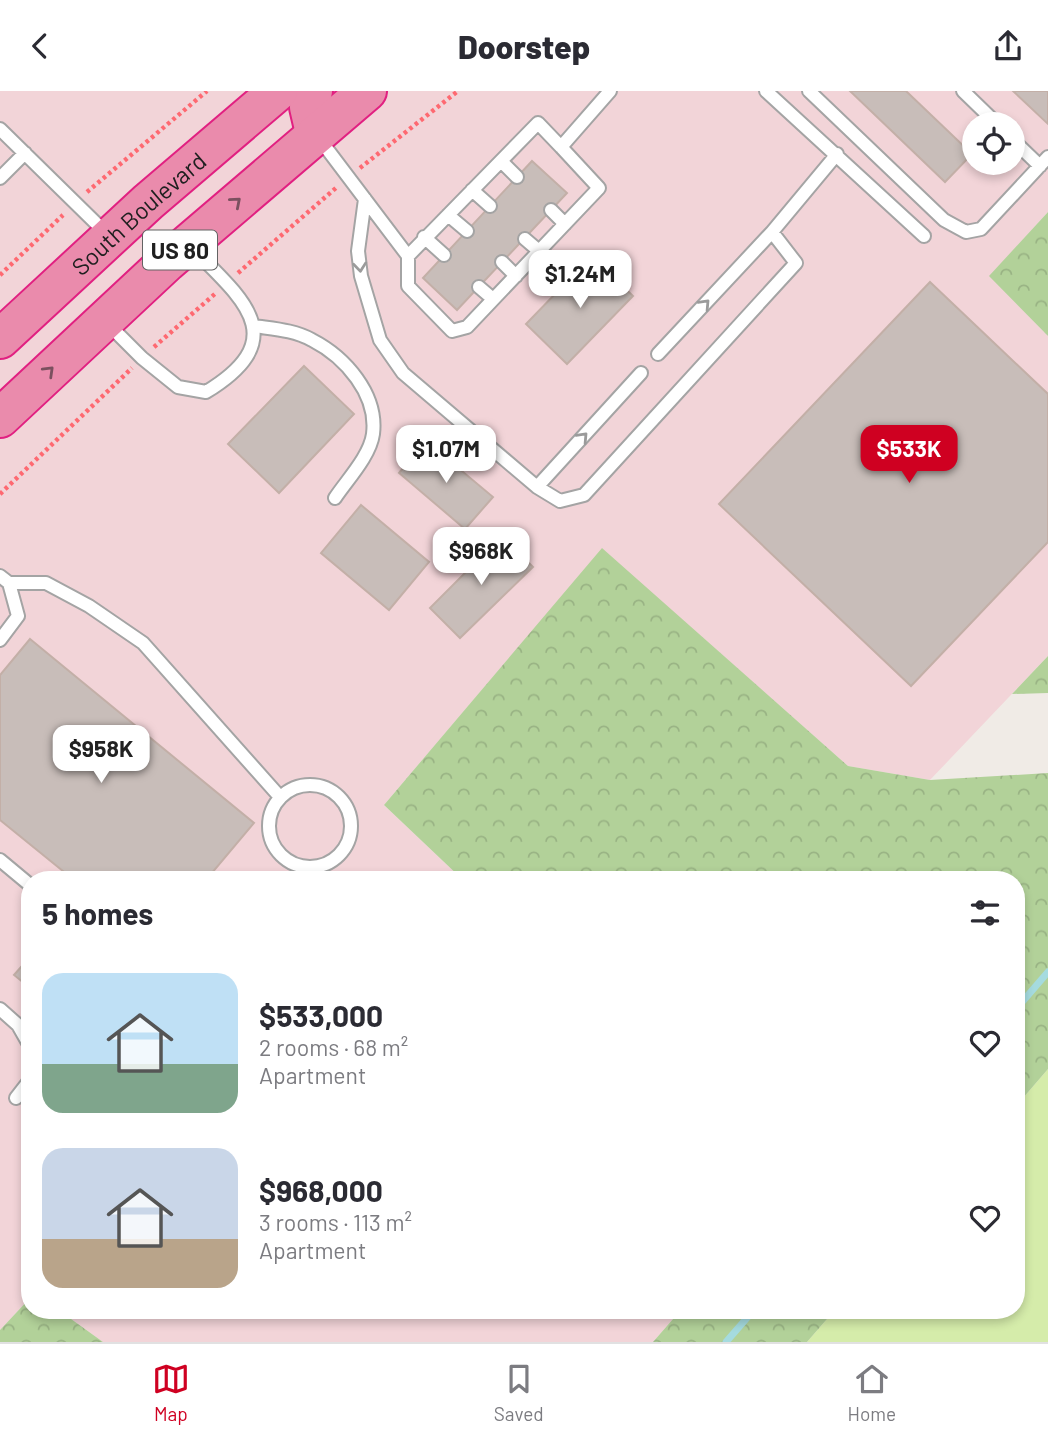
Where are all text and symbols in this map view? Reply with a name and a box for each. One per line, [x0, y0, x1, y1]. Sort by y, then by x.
icon: back [21, 27, 59, 65]
text: Doorstep [458, 27, 590, 65]
icon: share [989, 27, 1027, 65]
map controls [962, 112, 1025, 175]
button: locate [962, 112, 1025, 175]
street label: South Boulevard [65, 145, 211, 281]
one-way arrow [228, 198, 241, 210]
road number: US 80 [143, 231, 217, 269]
pin: $1.24M [523, 251, 637, 310]
text: $1.24M [545, 259, 615, 287]
one-way arrow [352, 261, 367, 272]
one-way arrow [696, 299, 709, 312]
one-way arrow [41, 366, 54, 379]
pin: $1.07M [389, 425, 503, 485]
pin: $533K [860, 425, 958, 485]
one-way arrow [575, 432, 587, 445]
text: $1.07M [412, 434, 480, 462]
text: $533K [877, 434, 941, 462]
pin: $968K [432, 527, 530, 587]
text: $968K [449, 536, 513, 564]
pin: $958K [52, 725, 150, 785]
text: $958K [69, 734, 133, 762]
icon: filters [966, 894, 1004, 932]
text: 5 homes [42, 895, 153, 931]
text: $533,000 [259, 997, 383, 1033]
icon: home [98, 1001, 182, 1085]
icon: heart [966, 1024, 1004, 1062]
text: 2 rooms · 68 m² [259, 1033, 408, 1061]
text: Apartment [259, 1061, 366, 1089]
text: $968,000 [259, 1172, 383, 1208]
icon: home [98, 1176, 182, 1260]
icon: heart [966, 1199, 1004, 1237]
text: 3 rooms · 113 m² [259, 1208, 412, 1236]
text: Apartment [259, 1236, 366, 1264]
tab: Map [152, 1360, 190, 1425]
tab: Saved [494, 1360, 544, 1425]
tab: Home [848, 1360, 896, 1425]

